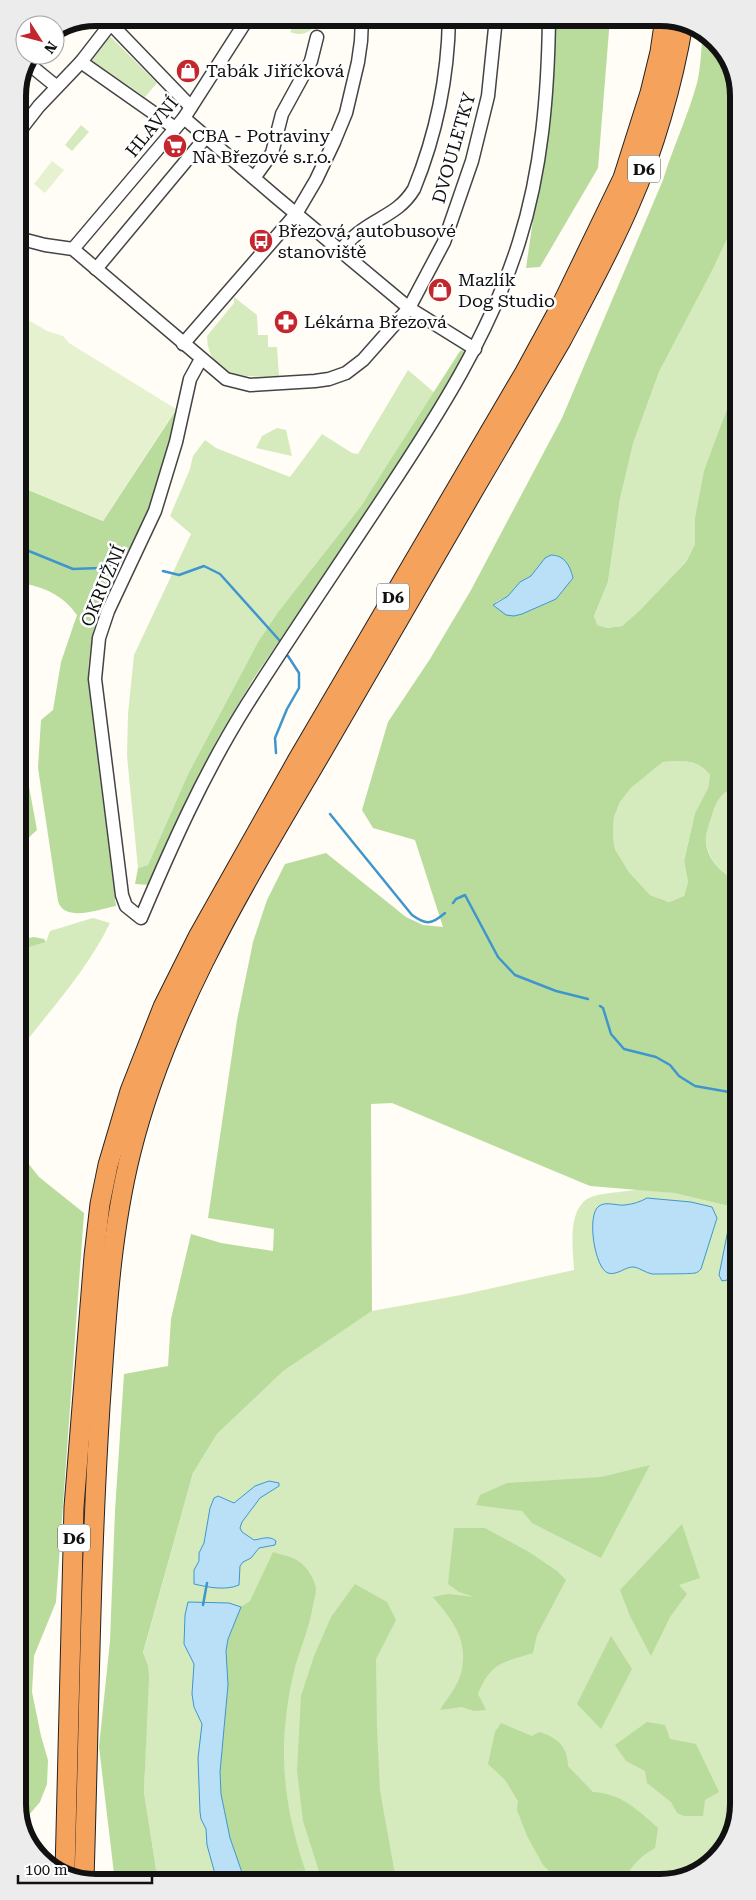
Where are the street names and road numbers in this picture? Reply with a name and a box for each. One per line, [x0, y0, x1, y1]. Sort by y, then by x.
street label: DVOULETKY [428, 89, 480, 206]
street label: HLAVNÍ [121, 92, 182, 161]
road number: D6 [628, 156, 660, 182]
street label: OKRUŽNÍ [76, 542, 129, 630]
road number: D6 [377, 584, 409, 610]
road number: D6 [58, 1525, 90, 1552]

